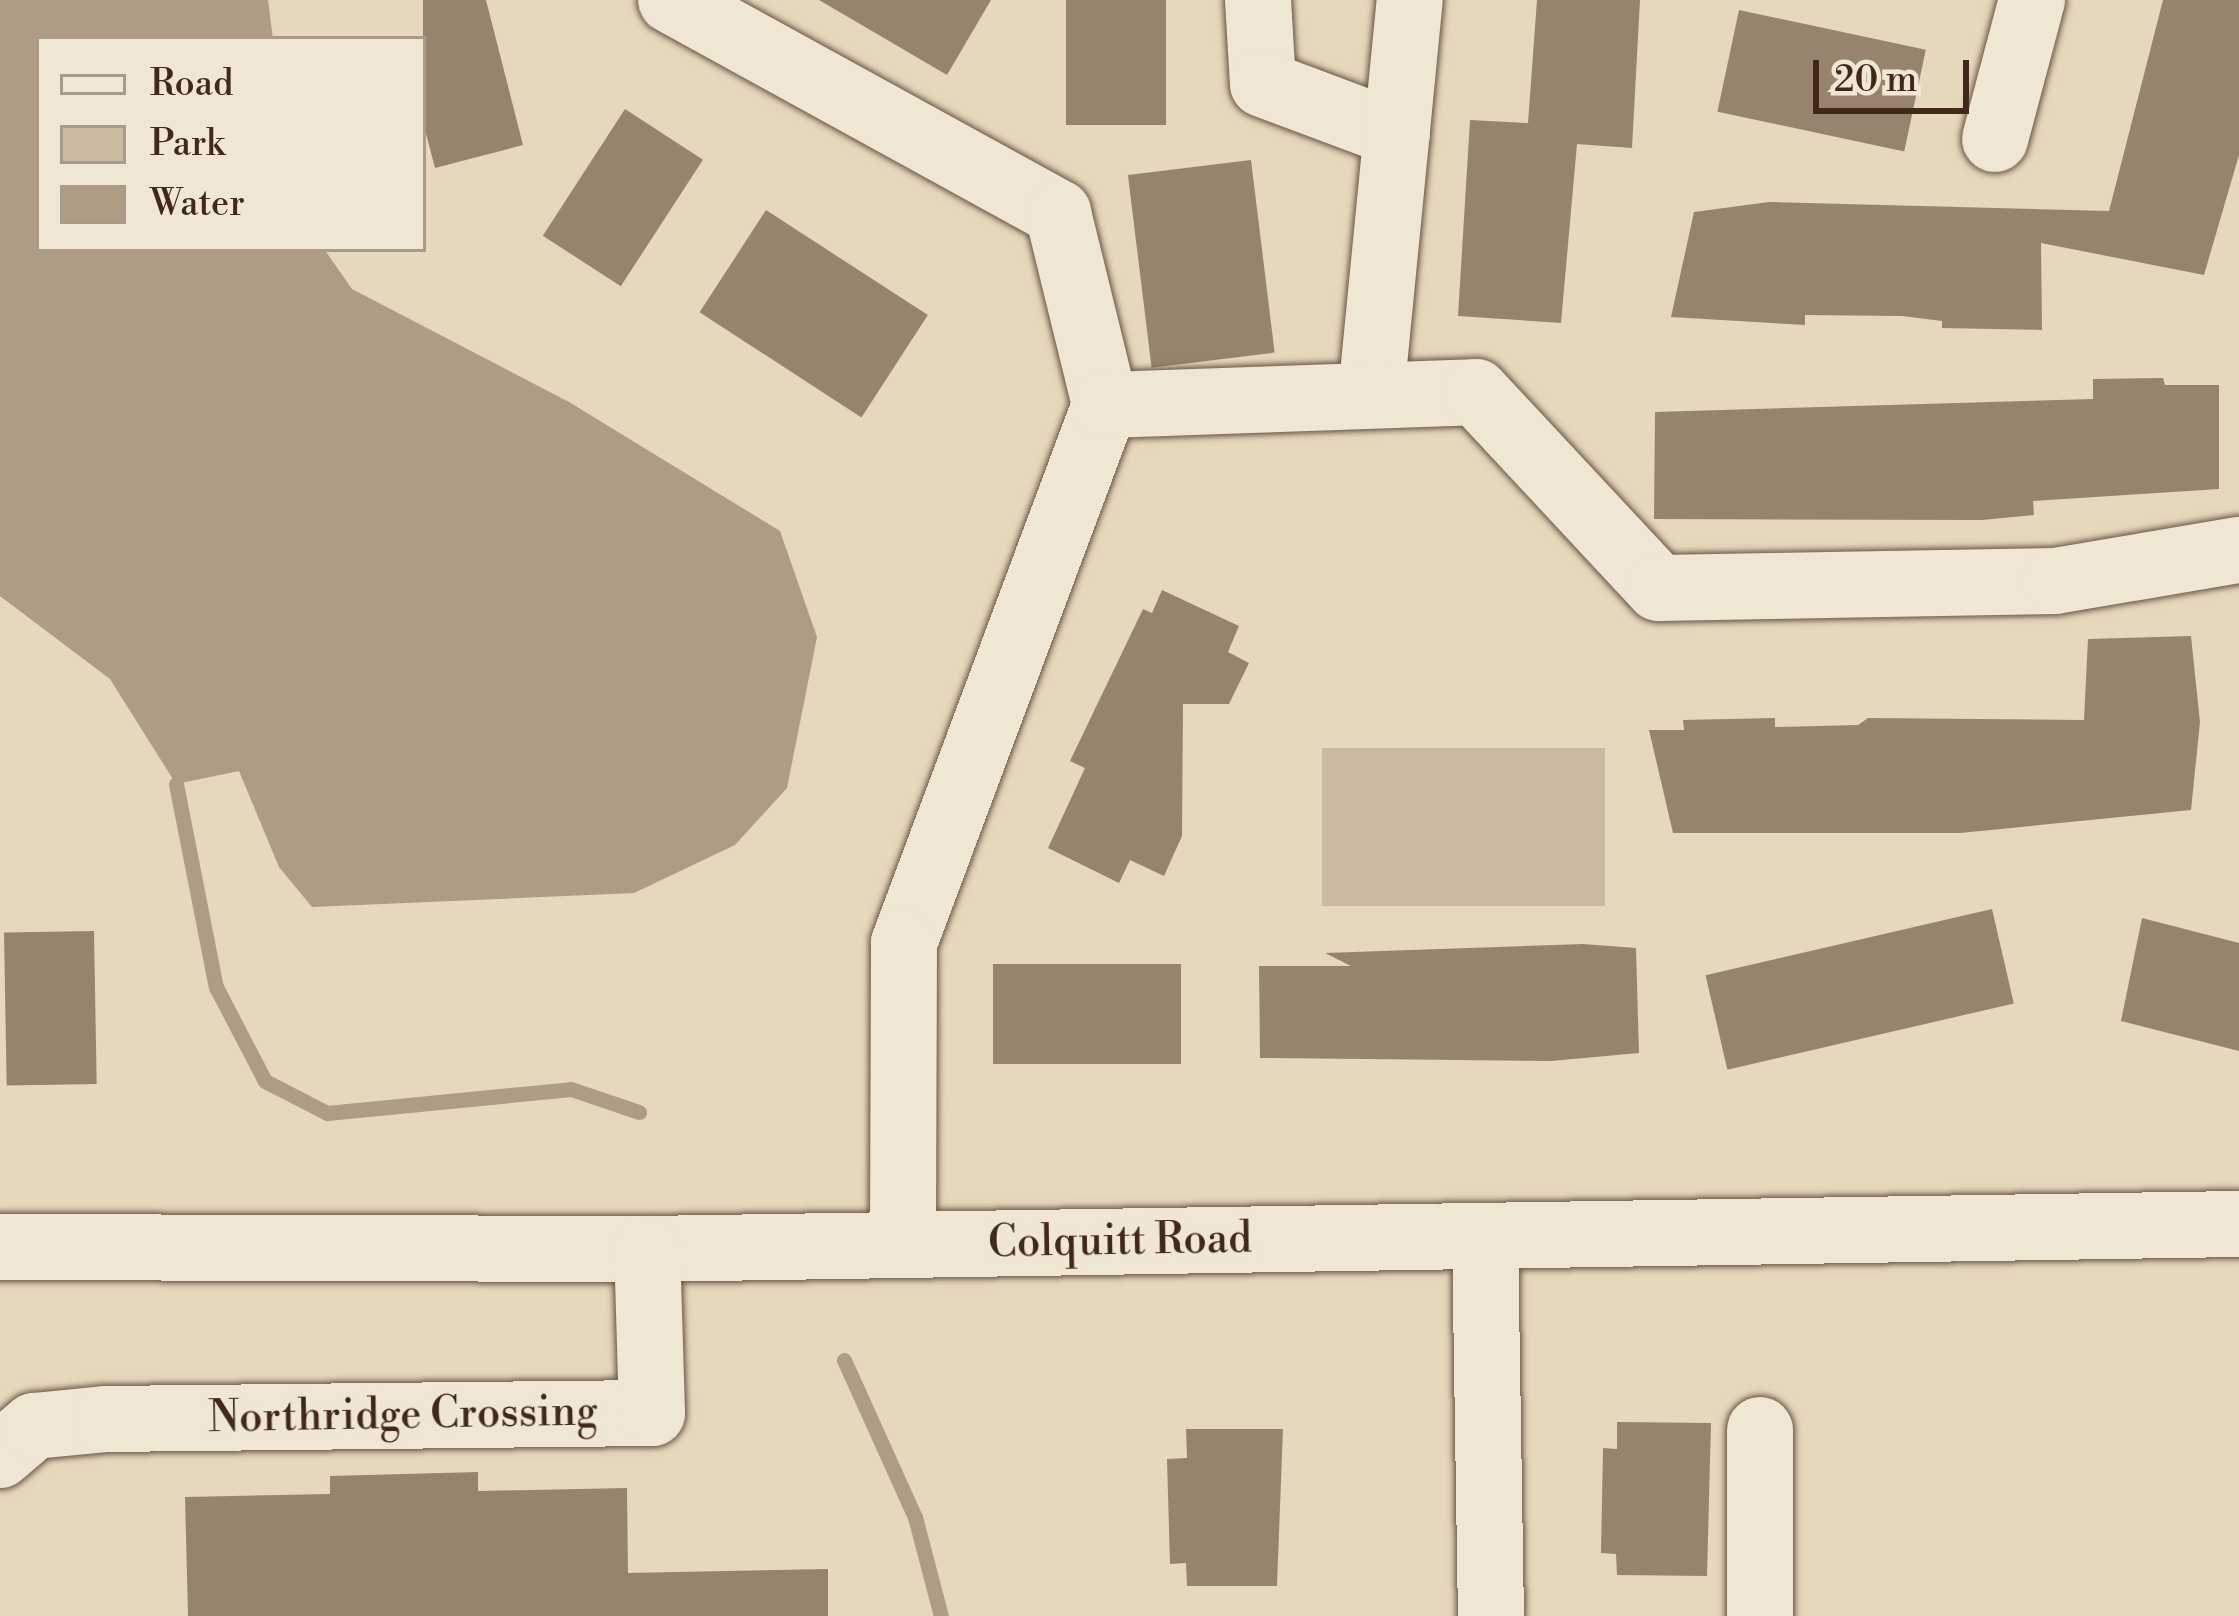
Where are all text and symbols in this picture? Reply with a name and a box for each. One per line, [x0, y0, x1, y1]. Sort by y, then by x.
legend [36, 36, 426, 252]
scale bar [1819, 36, 1975, 110]
text: 20 m [1834, 58, 1917, 103]
text: Road [150, 62, 233, 107]
text: Park [150, 122, 225, 167]
text: Water [150, 182, 245, 227]
street label: Colquitt Road [988, 1215, 1252, 1269]
street label: Northridge Crossing [208, 1387, 598, 1445]

